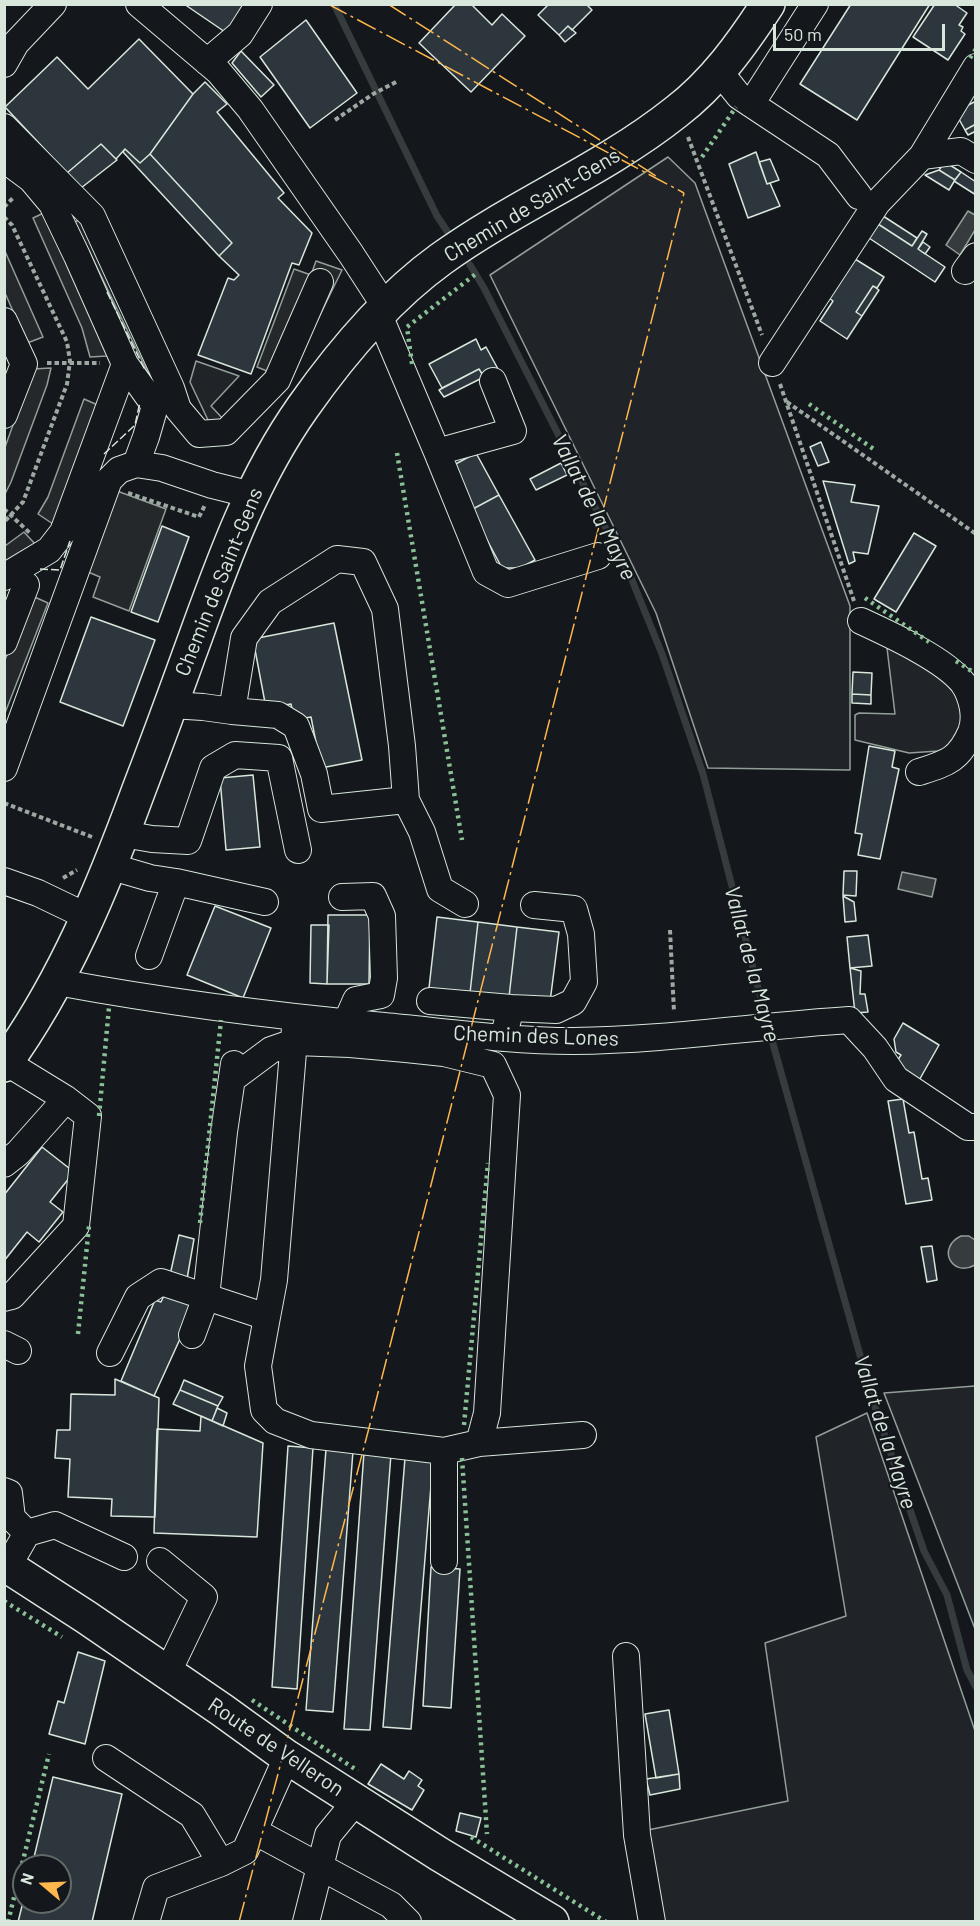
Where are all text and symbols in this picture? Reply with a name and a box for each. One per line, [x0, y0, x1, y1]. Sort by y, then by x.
scale bar [776, 12, 948, 50]
text: 50 m [784, 23, 822, 45]
street label: Chemin de Saint-Gens [439, 142, 625, 268]
water label: Vallat de la Mayre [546, 429, 642, 585]
street label: Chemin de Saint-Gens [170, 484, 268, 680]
water label: Vallat de la Mayre [718, 883, 786, 1045]
street label: Chemin des Lones [453, 1021, 619, 1051]
water label: Vallat de la Mayre [848, 1352, 922, 1512]
street label: Route de Velleron [203, 1692, 349, 1802]
north arrow [12, 1854, 72, 1914]
text: N [16, 1871, 37, 1887]

